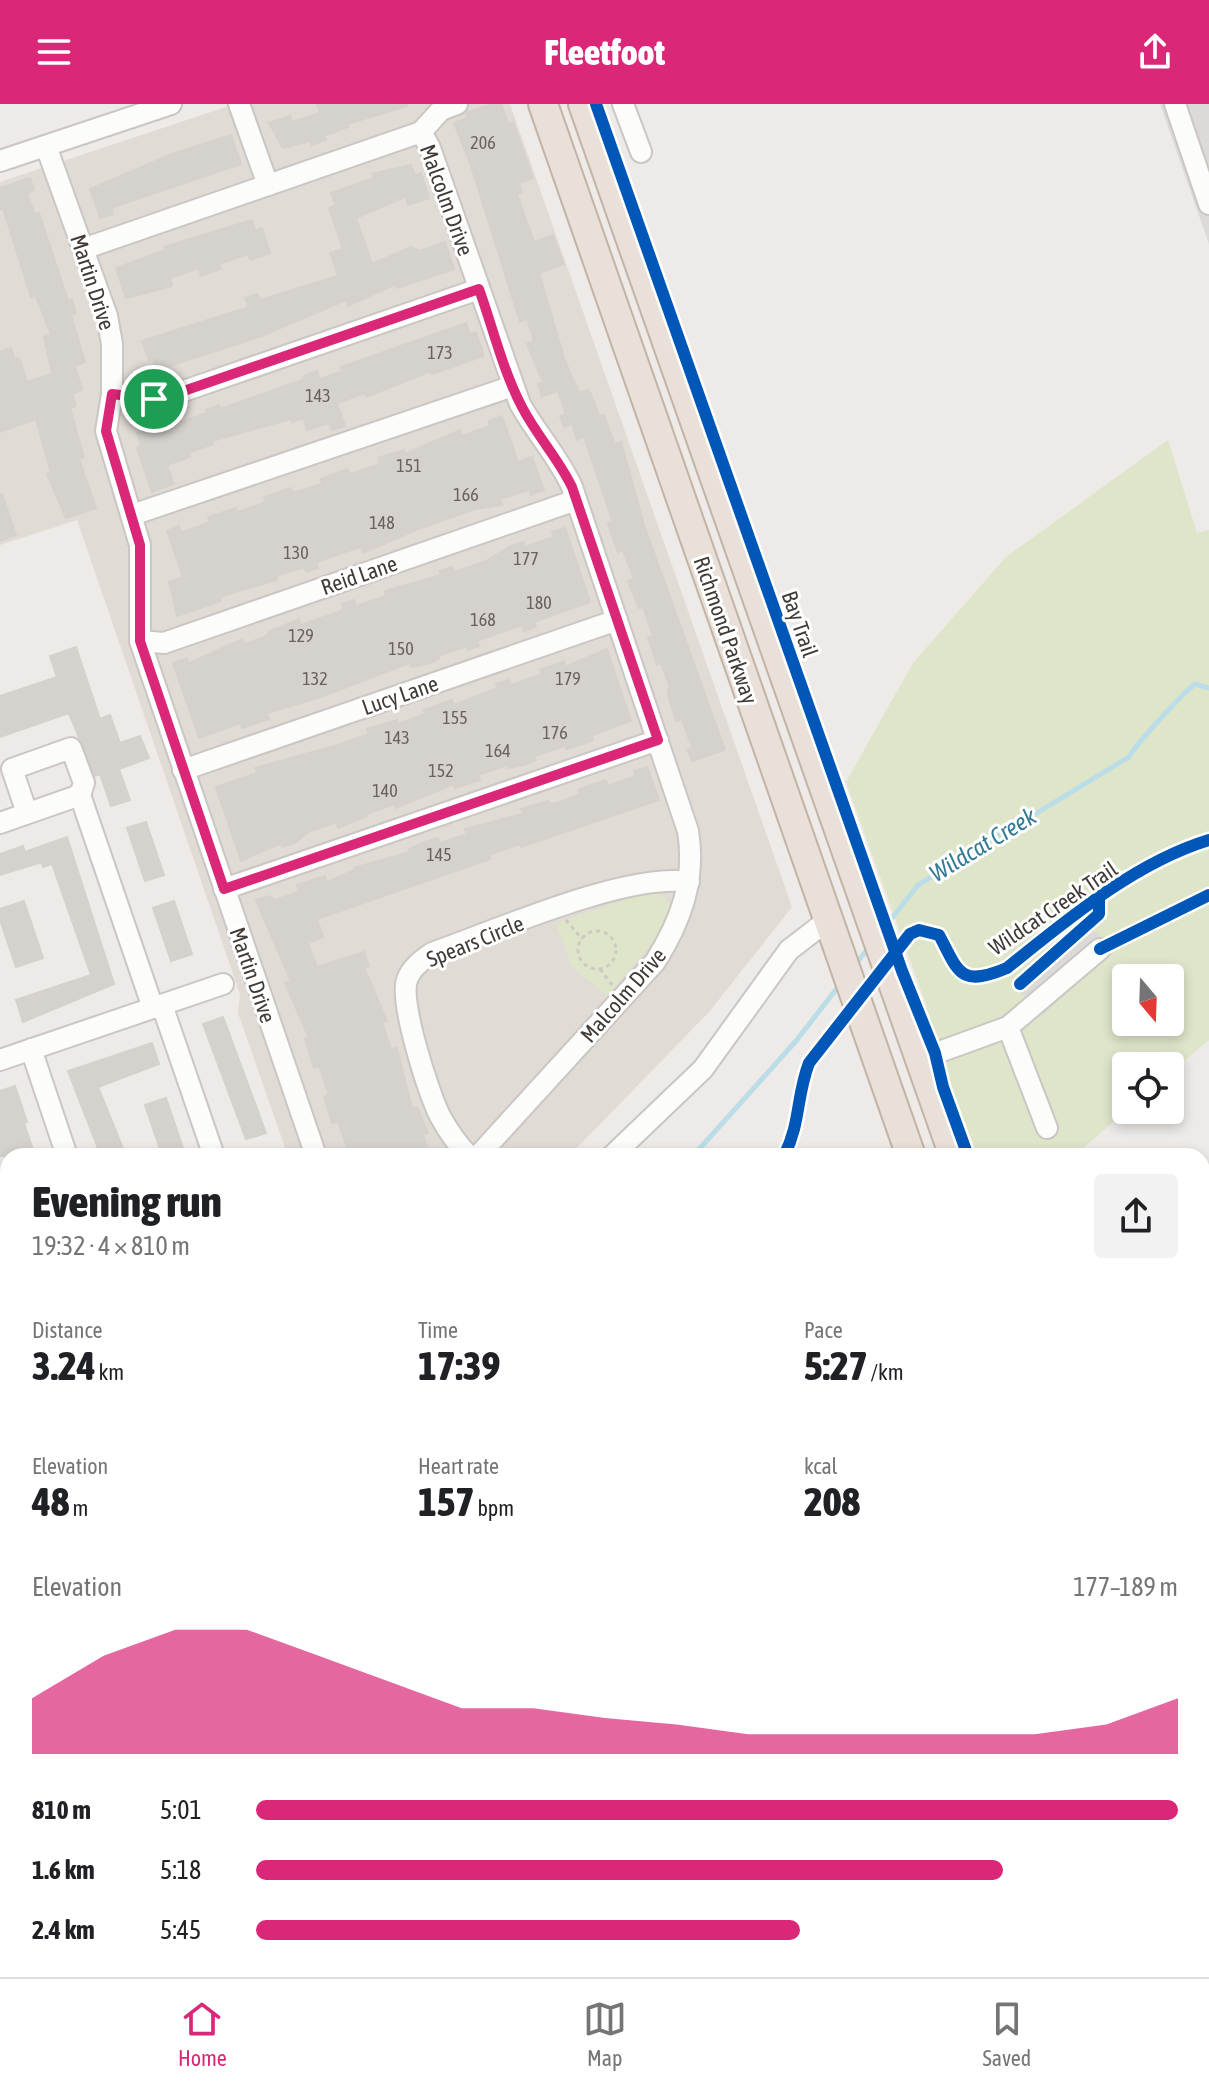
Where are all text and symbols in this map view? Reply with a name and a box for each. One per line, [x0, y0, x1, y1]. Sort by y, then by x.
icon: menu [32, 30, 76, 74]
icon: share [1133, 30, 1177, 74]
text: Fleetfoot [544, 31, 665, 73]
house number: 206 [470, 132, 496, 153]
street label: Malcolm Drive [415, 141, 479, 259]
street label: Martin Drive [65, 231, 121, 333]
house number: 173 [427, 342, 453, 363]
pin [120, 365, 188, 433]
icon: arrive [132, 377, 176, 421]
house number: 143 [305, 385, 331, 406]
house number: 151 [396, 455, 422, 476]
house number: 166 [453, 484, 479, 505]
house number: 148 [369, 512, 395, 533]
house number: 130 [283, 542, 309, 563]
house number: 177 [513, 548, 539, 569]
street label: Reid Lane [317, 550, 401, 600]
street label: Richmond Parkway [689, 553, 763, 707]
street label: Bay Trail [777, 588, 823, 661]
house number: 180 [526, 592, 552, 613]
house number: 168 [470, 609, 496, 630]
house number: 129 [288, 625, 314, 646]
house number: 150 [388, 638, 414, 659]
house number: 132 [302, 668, 328, 689]
house number: 179 [555, 668, 581, 689]
street label: Lucy Lane [359, 670, 441, 720]
house number: 155 [442, 707, 468, 728]
house number: 176 [542, 722, 568, 743]
house number: 143 [384, 727, 410, 748]
house number: 164 [485, 740, 511, 761]
house number: 152 [428, 760, 454, 781]
house number: 140 [372, 780, 398, 801]
water label: Wildcat Creek [925, 802, 1041, 887]
house number: 145 [426, 844, 452, 865]
street label: Wildcat Creek Trail [984, 855, 1122, 961]
street label: Spears Circle [423, 910, 527, 972]
street label: Martin Drive [225, 924, 281, 1026]
street label: Malcolm Drive [575, 943, 671, 1047]
north arrow [1112, 964, 1184, 1036]
map controls [1112, 964, 1184, 1124]
button: locate [1112, 1052, 1184, 1124]
button: share [1094, 1174, 1178, 1258]
text: Evening run [32, 1176, 222, 1226]
text: 19:32 · 4 × 810 m [32, 1231, 190, 1261]
text: Distance [32, 1317, 103, 1343]
text: Time [418, 1317, 458, 1343]
text: Pace [804, 1317, 843, 1343]
text: 3.24 [32, 1343, 96, 1388]
text: 17:39 [418, 1343, 500, 1388]
text: 5:27 [804, 1343, 868, 1388]
text: km [96, 1359, 124, 1385]
text: /km [868, 1359, 904, 1385]
text: Elevation [32, 1453, 108, 1479]
text: Heart rate [418, 1453, 499, 1479]
text: kcal [804, 1453, 837, 1479]
text: 48 [32, 1479, 70, 1524]
text: 157 [418, 1479, 474, 1524]
text: 208 [804, 1479, 860, 1524]
text: m [70, 1495, 88, 1521]
text: bpm [474, 1495, 514, 1521]
text: Elevation [32, 1572, 122, 1602]
text: 177–189 m [1073, 1572, 1178, 1602]
text: 810 m [32, 1795, 91, 1825]
text: 5:01 [160, 1795, 202, 1825]
text: 1.6 km [32, 1855, 95, 1885]
text: 5:18 [160, 1855, 201, 1885]
text: 2.4 km [32, 1915, 95, 1945]
text: 5:45 [160, 1915, 201, 1945]
tab: Home [178, 1997, 227, 2071]
tab: Map [583, 1997, 627, 2071]
tab: Saved [982, 1997, 1031, 2071]

